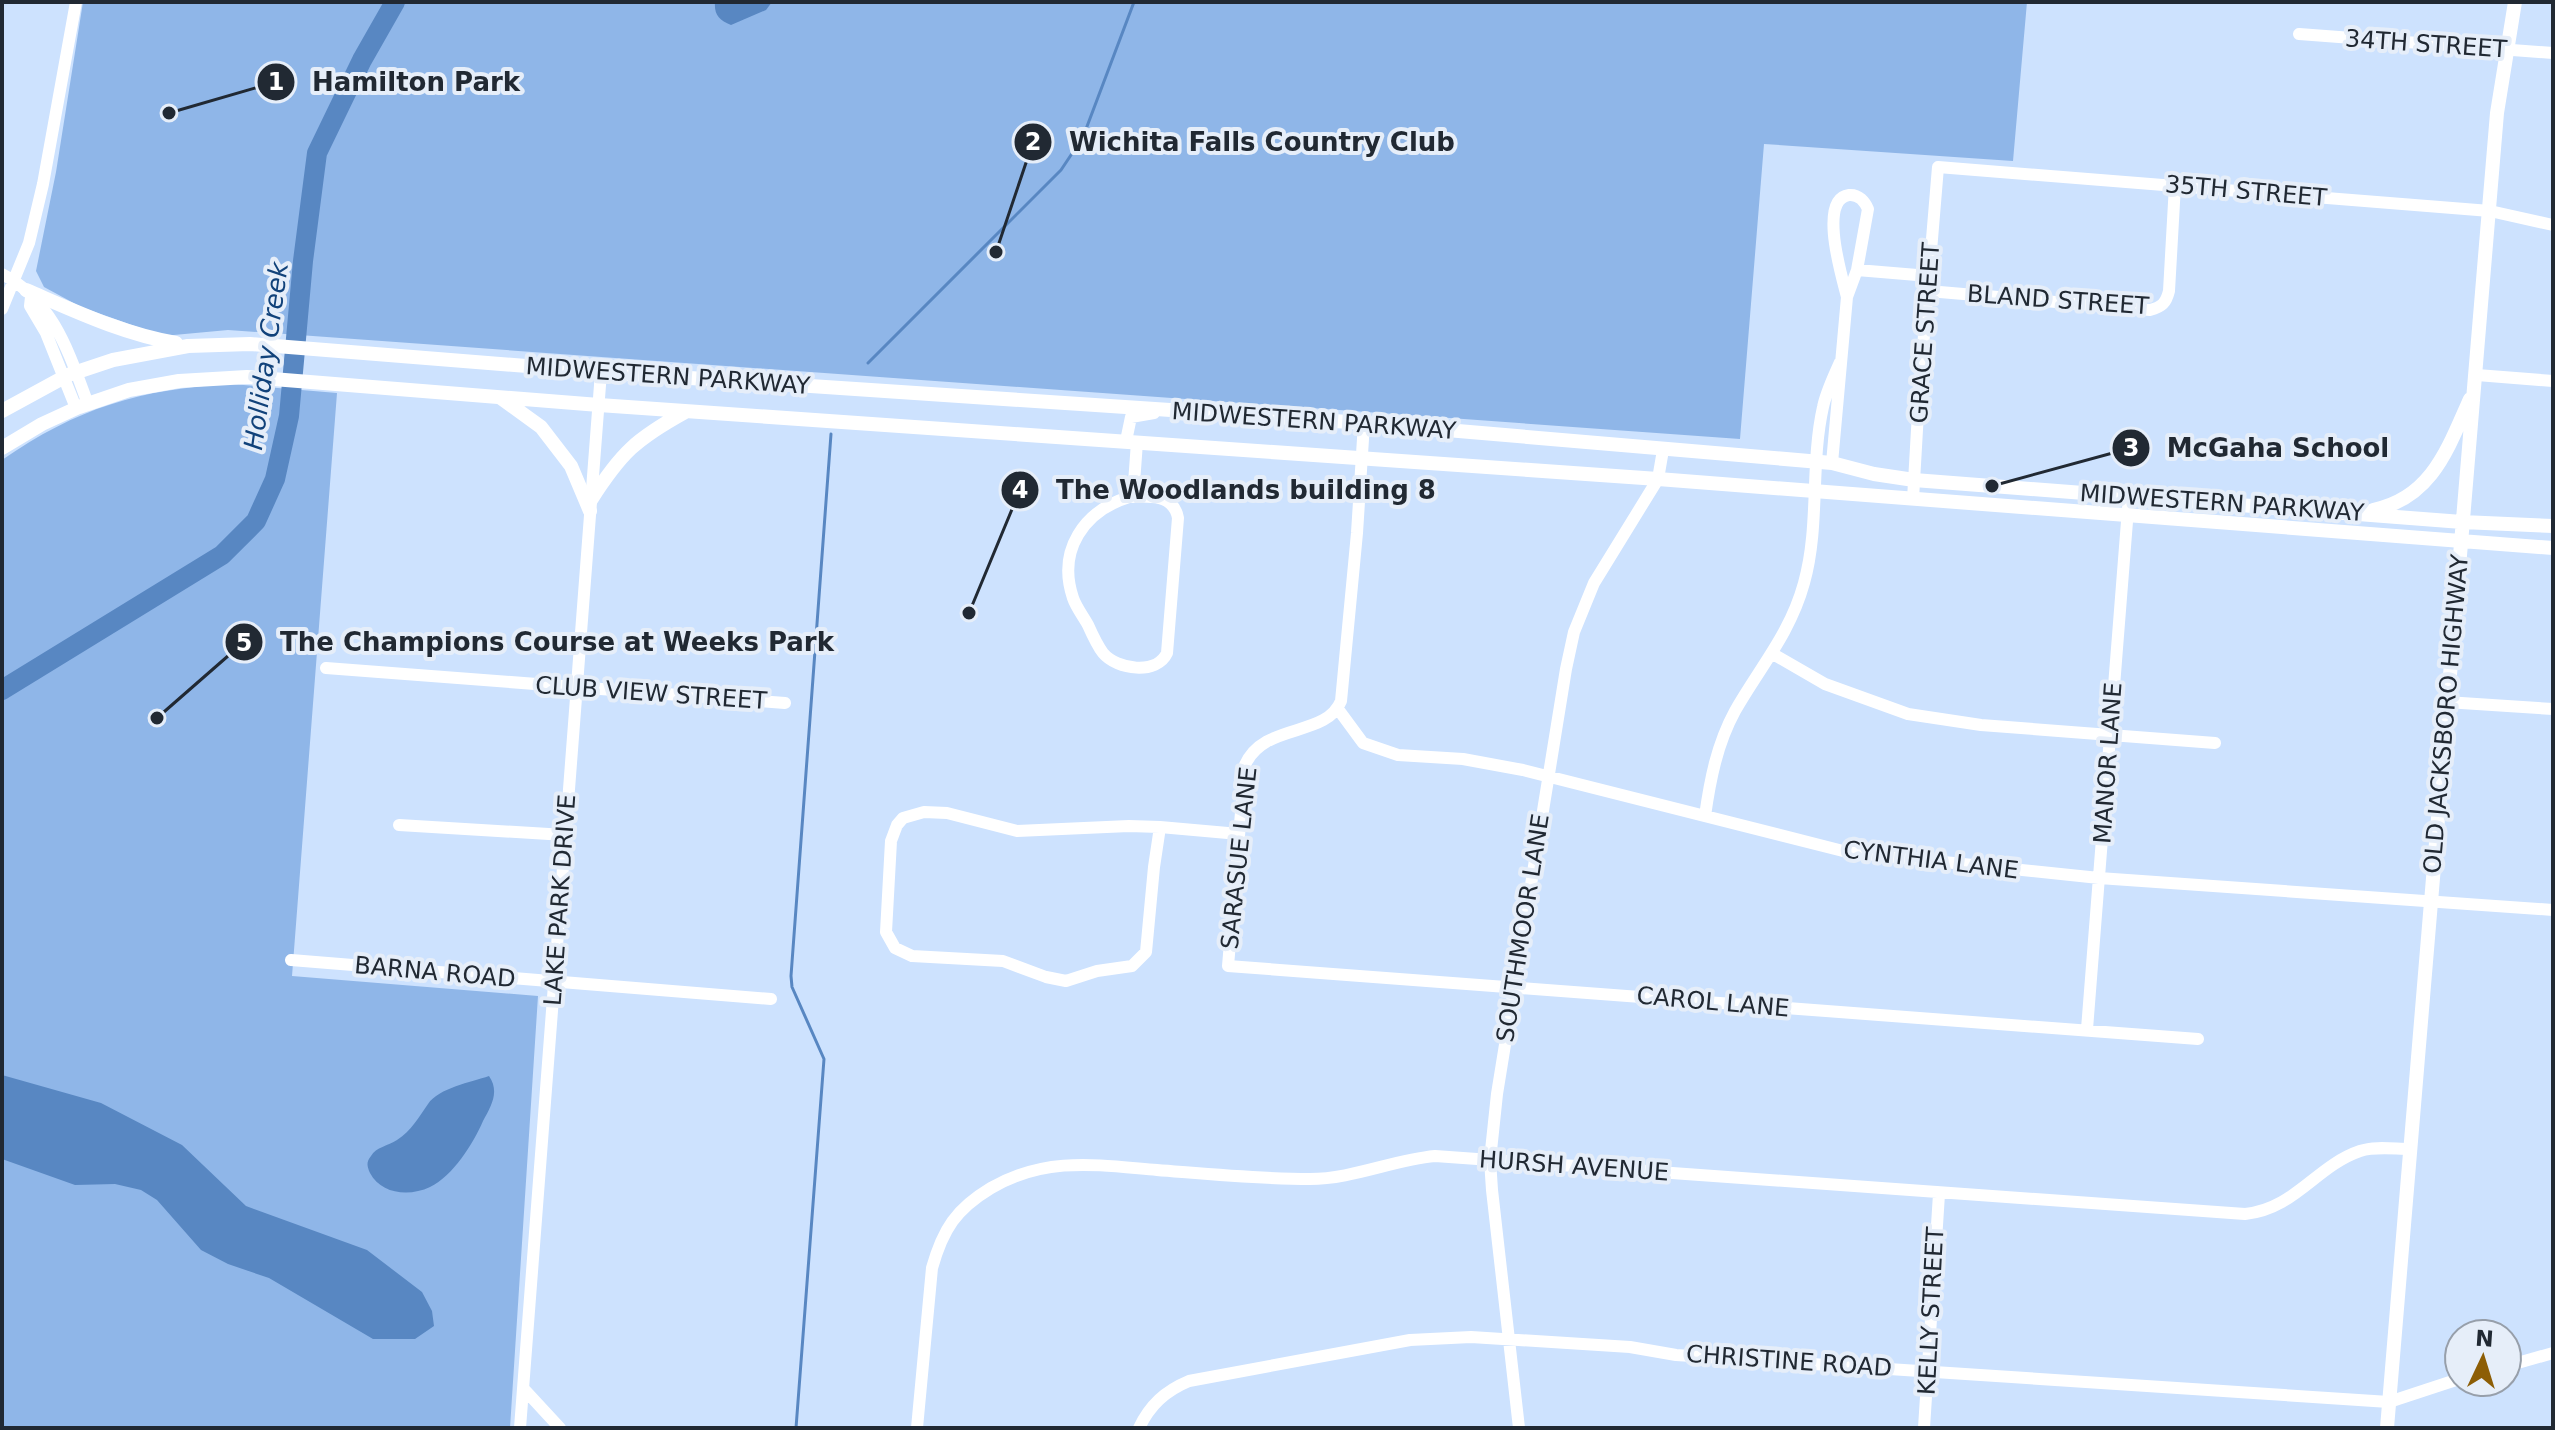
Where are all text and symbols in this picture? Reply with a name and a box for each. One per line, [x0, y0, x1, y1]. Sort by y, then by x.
street label: 34TH STREET [2344, 24, 2508, 64]
callout: Hamilton Park [256, 57, 536, 107]
text: Hamilton Park [312, 67, 521, 97]
text: 1 [268, 68, 284, 96]
callout: Wichita Falls Country Club [1013, 117, 1471, 167]
text: Wichita Falls Country Club [1069, 127, 1455, 157]
text: 2 [1025, 128, 1041, 156]
street label: 35TH STREET [2164, 170, 2328, 212]
street label: GRACE STREET [1905, 241, 1945, 424]
water label: Holliday Creek [238, 259, 294, 452]
street label: BLAND STREET [1966, 280, 2150, 320]
street label: MIDWESTERN PARKWAY [525, 352, 811, 400]
street label: MIDWESTERN PARKWAY [1171, 397, 1457, 445]
callout: McGaha School [2111, 423, 2406, 473]
text: McGaha School [2167, 433, 2389, 463]
text: 3 [2123, 434, 2139, 462]
callout: The Woodlands building 8 [1000, 465, 1452, 515]
text: The Woodlands building 8 [1056, 475, 1436, 505]
text: 4 [1012, 476, 1028, 504]
street label: MIDWESTERN PARKWAY [2079, 479, 2365, 527]
street label: OLD JACKSBORO HIGHWAY [2418, 553, 2474, 875]
callout: The Champions Course at Weeks Park [224, 617, 850, 667]
text: The Champions Course at Weeks Park [280, 627, 835, 657]
text: 5 [236, 629, 252, 657]
street label: CLUB VIEW STREET [534, 671, 768, 715]
street label: MANOR LANE [2088, 681, 2128, 845]
street label: SARASUE LANE [1215, 765, 1263, 951]
street label: LAKE PARK DRIVE [539, 793, 581, 1007]
street label: SOUTHMOOR LANE [1491, 812, 1555, 1044]
street label: CYNTHIA LANE [1842, 835, 2020, 885]
street label: BARNA ROAD [353, 951, 517, 993]
street label: CAROL LANE [1635, 981, 1791, 1023]
street label: HURSH AVENUE [1478, 1145, 1670, 1187]
street label: KELLY STREET [1913, 1226, 1949, 1396]
north arrow [2443, 1318, 2523, 1398]
text: N [2474, 1325, 2494, 1352]
street label: CHRISTINE ROAD [1685, 1340, 1893, 1382]

